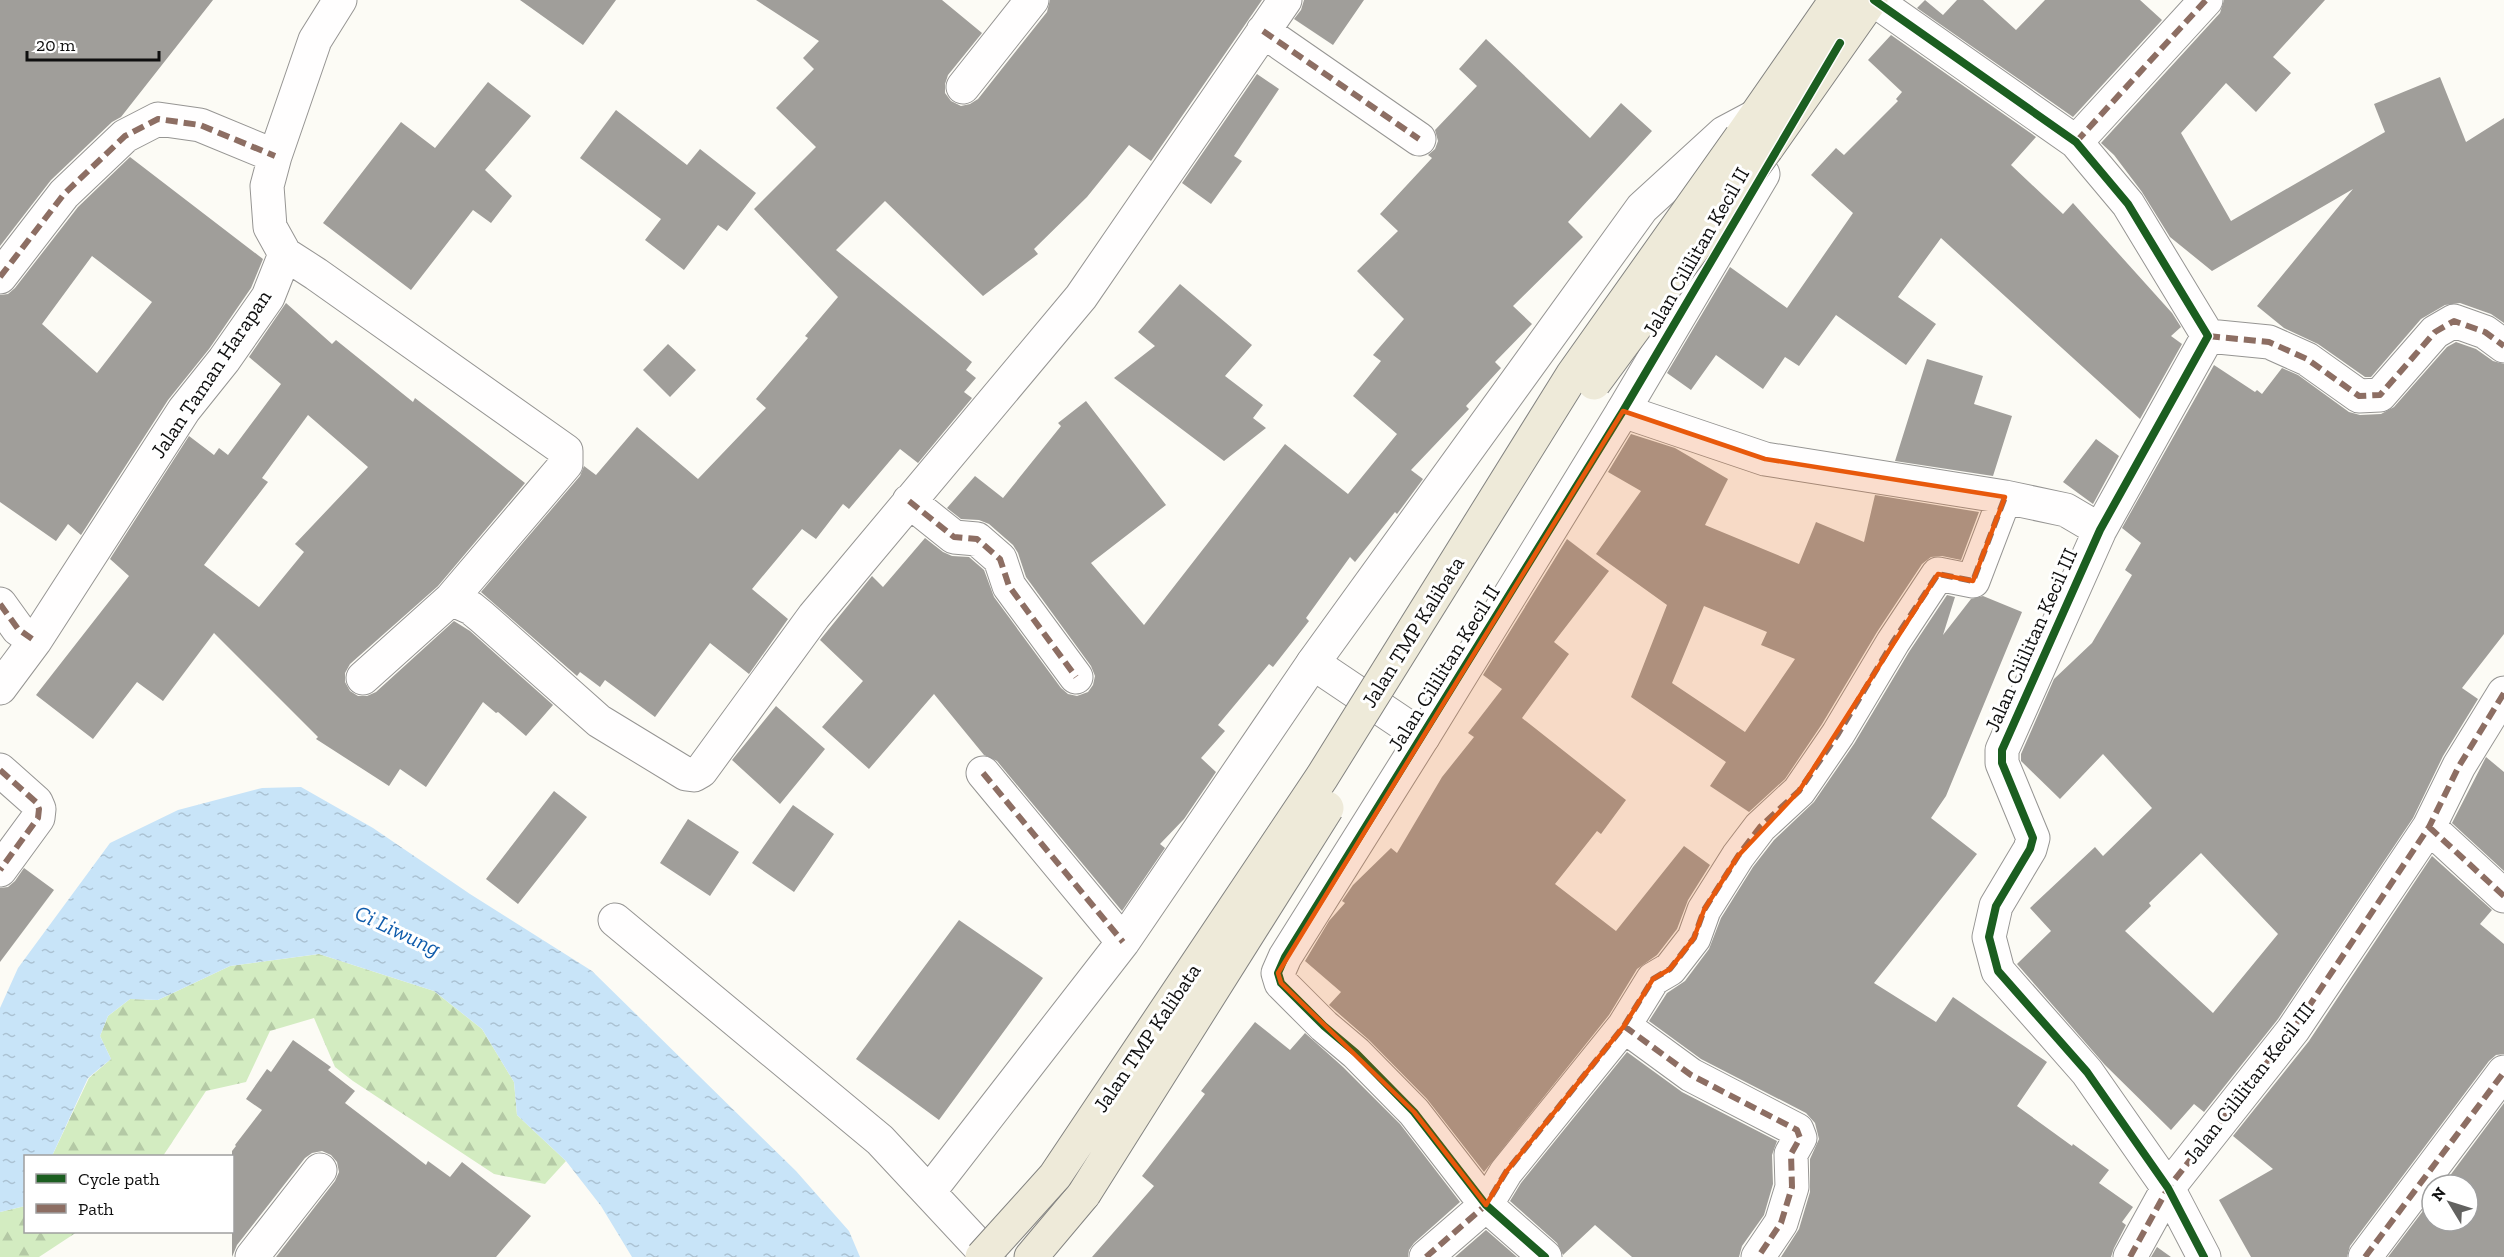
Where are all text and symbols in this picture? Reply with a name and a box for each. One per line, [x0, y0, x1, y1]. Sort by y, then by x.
scale bar [27, 24, 159, 62]
text: 20 m [36, 34, 76, 56]
street label: Jalan Cililitan Kecil II [1637, 163, 1754, 341]
street label: Jalan Taman Harapan [145, 285, 276, 463]
street label: Jalan Cililitan Kecil III [1979, 544, 2082, 735]
street label: Jalan TMP Kalibata [1356, 552, 1469, 712]
street label: Jalan Cililitan Kecil II [1382, 580, 1505, 755]
water label: Ci Liwung [351, 899, 445, 962]
street label: Jalan TMP Kalibata [1088, 959, 1205, 1117]
street label: Jalan Cililitan Kecil III [2178, 997, 2319, 1168]
legend [24, 1155, 234, 1233]
text: Cycle path [78, 1168, 160, 1190]
north arrow [2420, 1173, 2480, 1233]
text: N [2427, 1183, 2450, 1205]
text: Path [78, 1198, 114, 1220]

